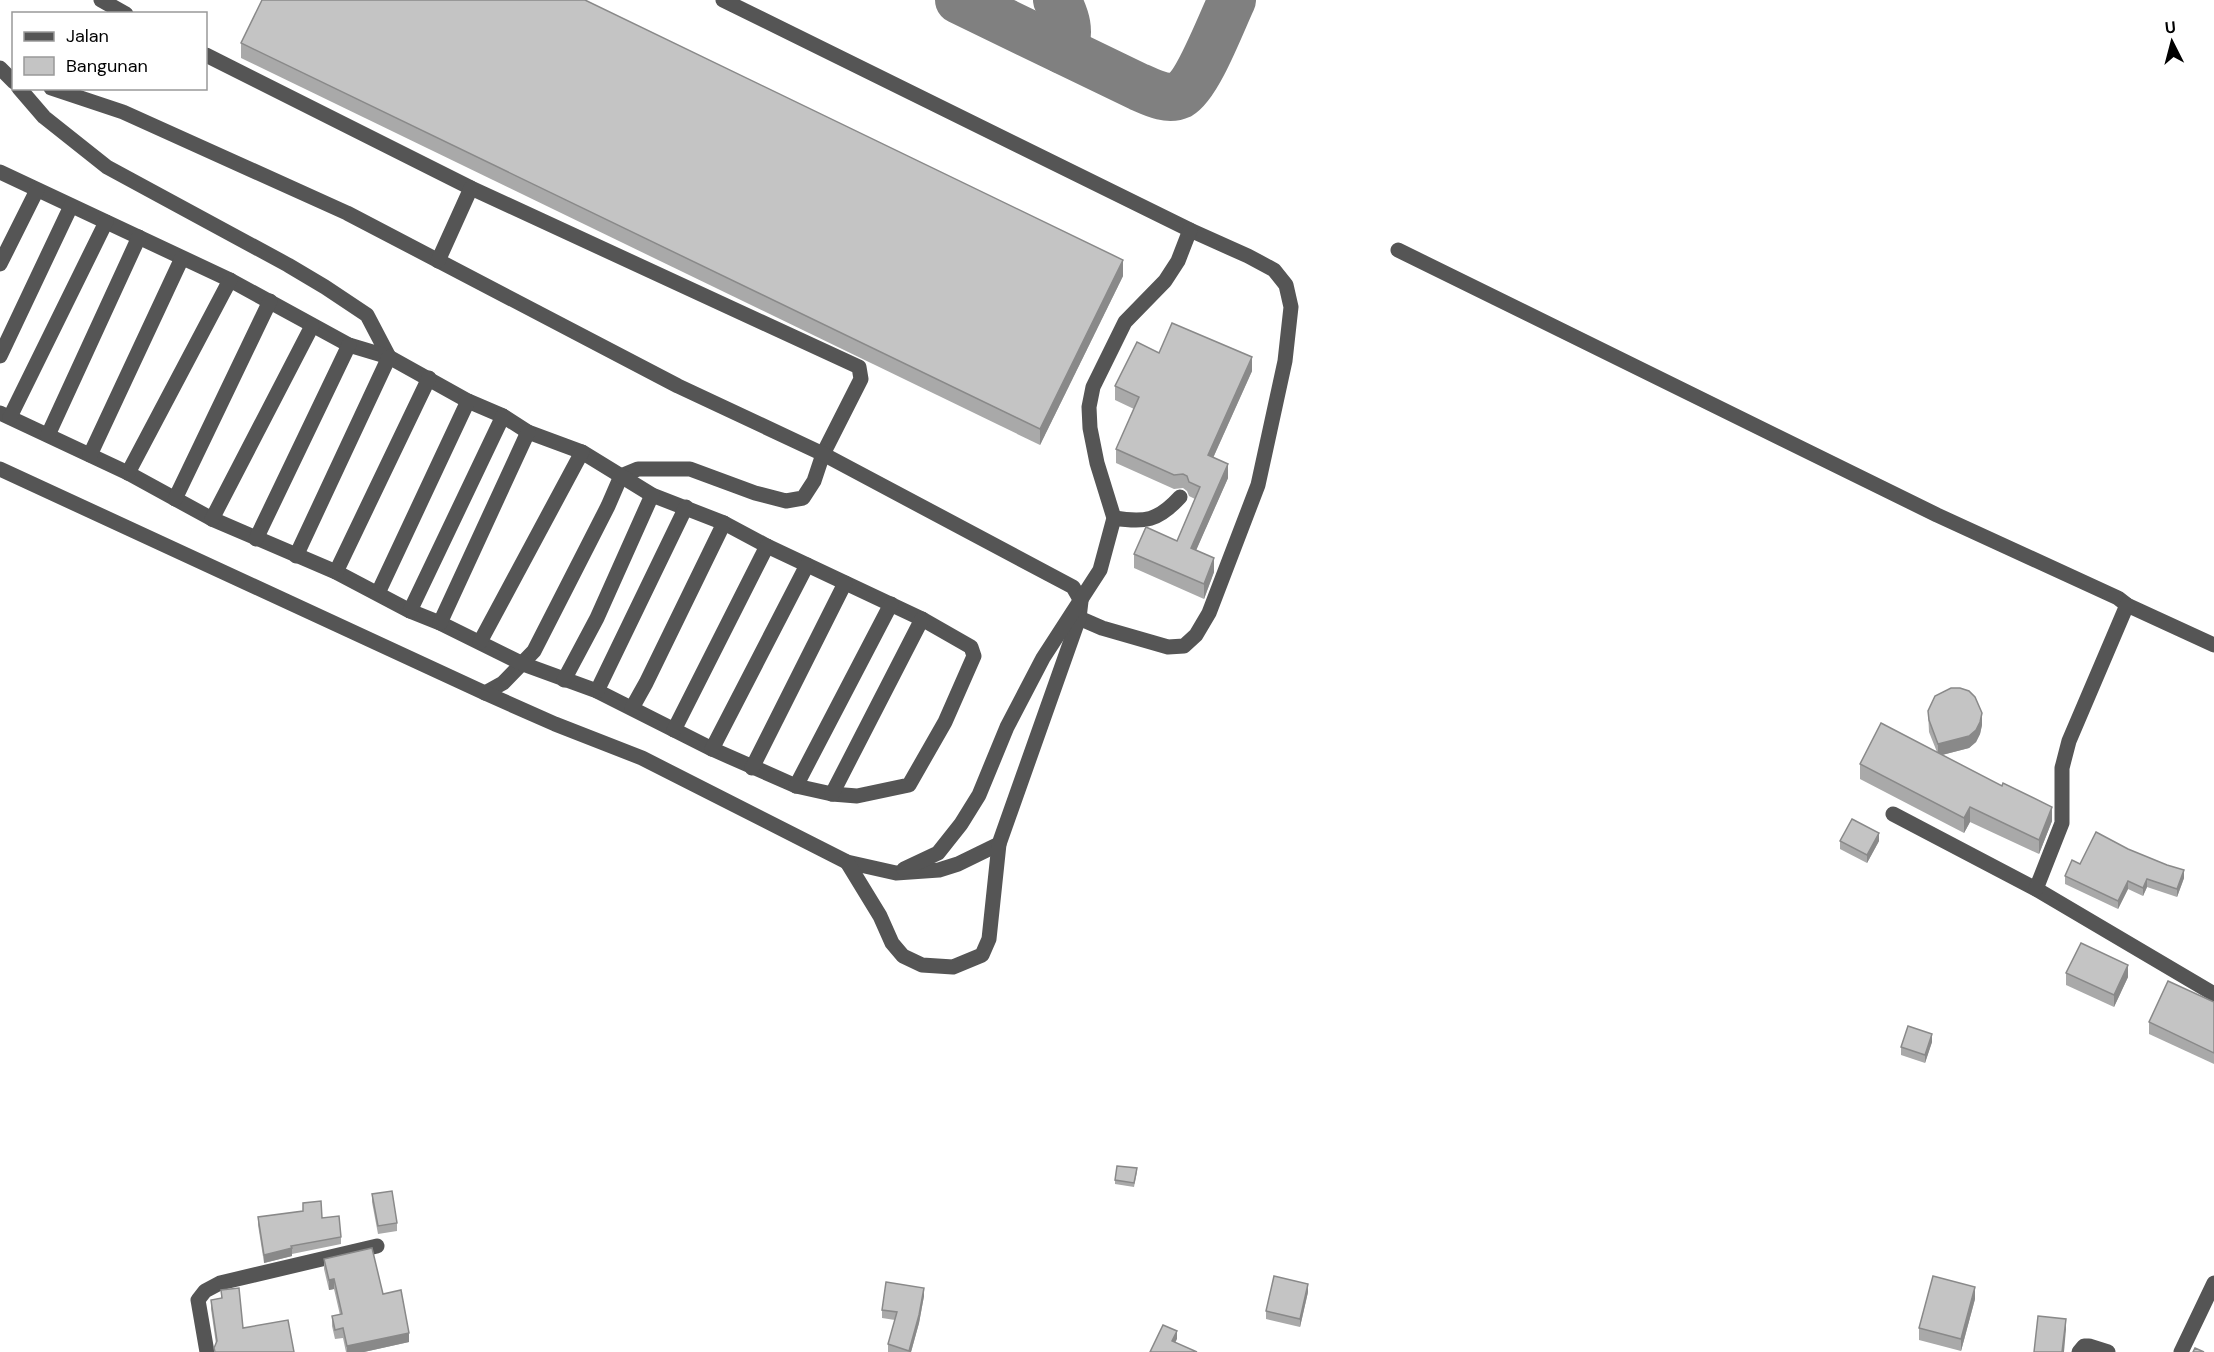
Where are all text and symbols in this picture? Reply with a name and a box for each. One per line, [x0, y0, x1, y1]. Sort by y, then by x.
legend [12, 12, 207, 90]
north arrow [2142, 12, 2202, 72]
text: U [2164, 17, 2177, 39]
text: Jalan [66, 24, 109, 48]
text: Bangunan [66, 54, 148, 78]

